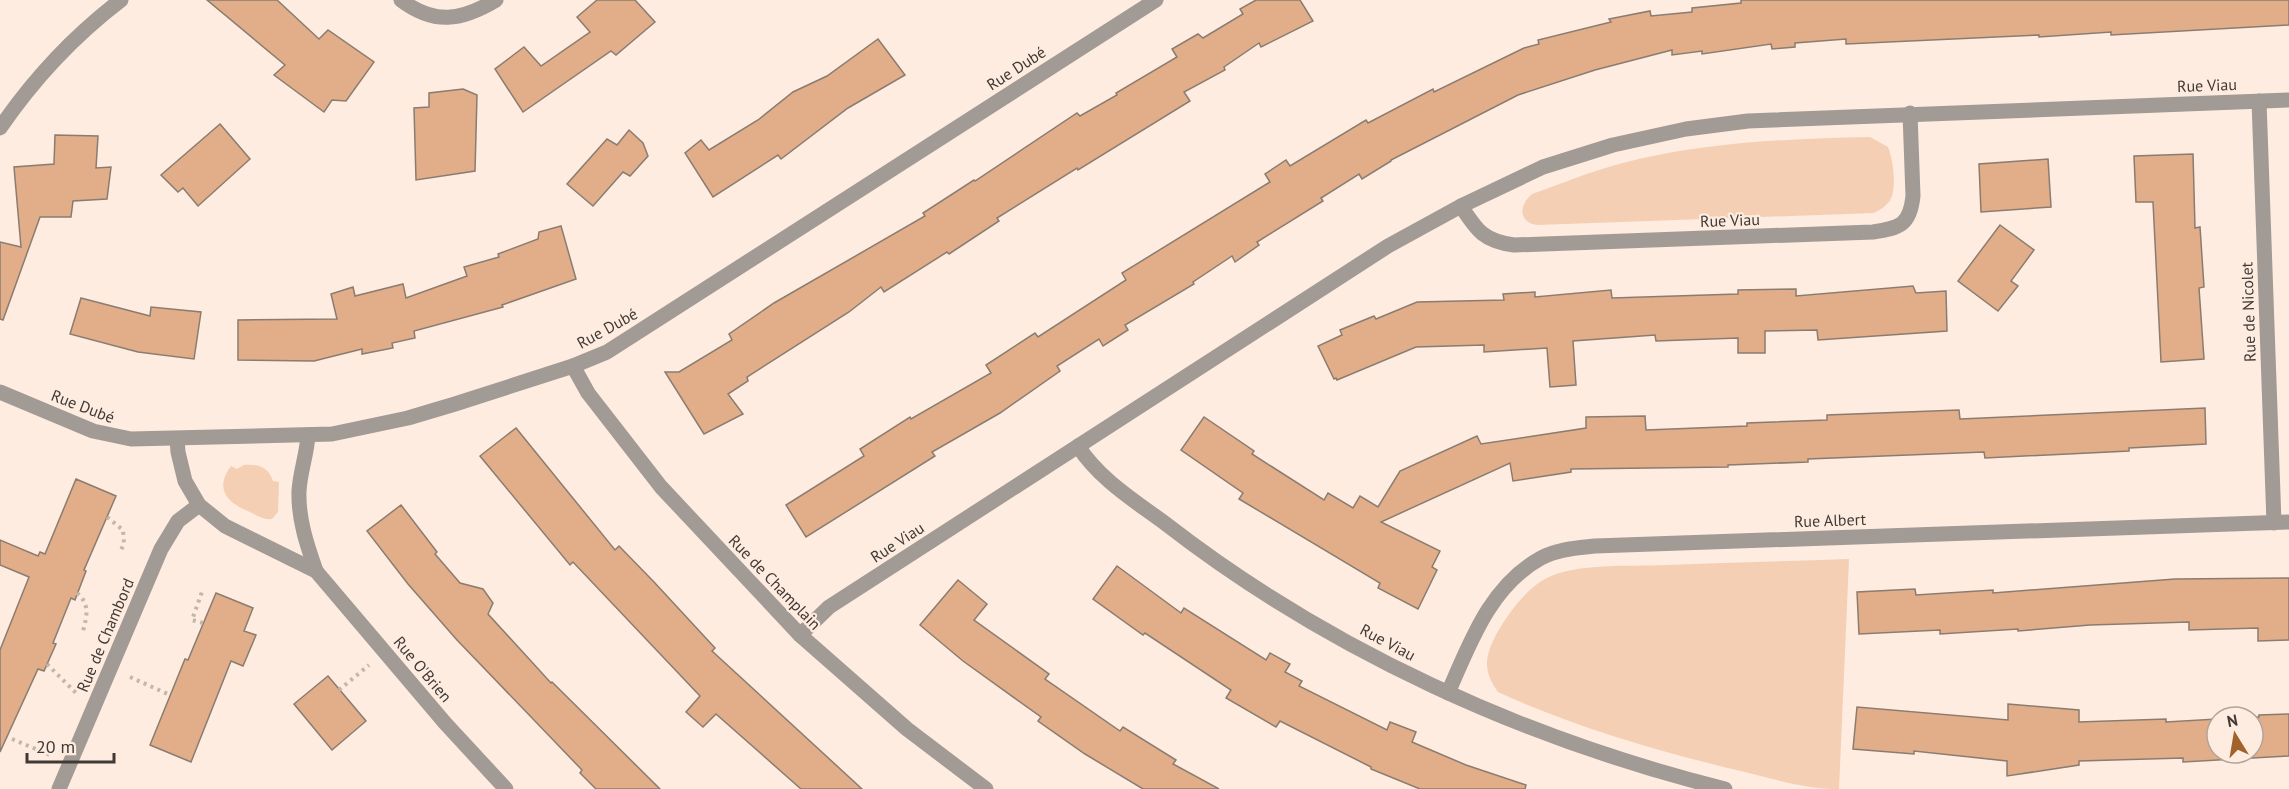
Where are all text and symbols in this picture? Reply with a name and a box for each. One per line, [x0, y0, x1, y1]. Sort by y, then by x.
street label: Rue Dubé [983, 42, 1049, 94]
street label: Rue Viau [2177, 74, 2237, 96]
street label: Rue Viau [1700, 209, 1760, 231]
street label: Rue de Nicolet [2236, 261, 2260, 362]
street label: Rue Dubé [573, 303, 641, 353]
street label: Rue Dubé [48, 385, 118, 427]
street label: Rue Albert [1794, 509, 1867, 531]
street label: Rue Viau [866, 517, 928, 567]
street label: Rue de Champlain [725, 530, 825, 634]
street label: Rue de Chambord [72, 575, 138, 695]
street label: Rue Viau [1357, 619, 1419, 665]
street label: Rue O'Brien [390, 632, 456, 706]
north arrow [2205, 705, 2265, 765]
text: N [2225, 709, 2239, 731]
scale bar [27, 726, 114, 764]
text: 20 m [36, 735, 75, 758]

